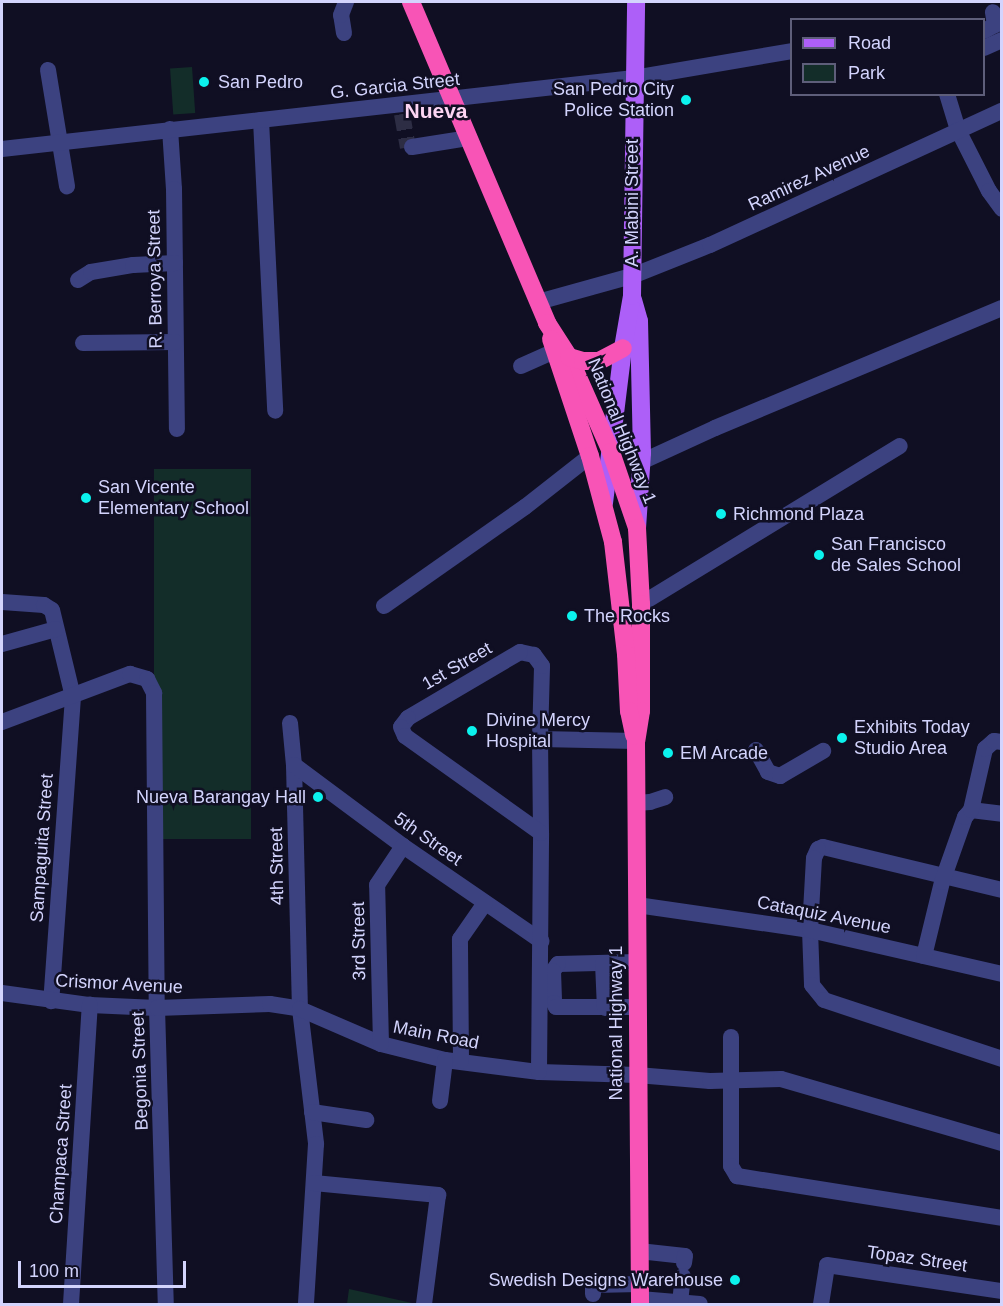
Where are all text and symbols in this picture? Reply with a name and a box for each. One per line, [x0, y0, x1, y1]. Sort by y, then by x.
legend [790, 18, 985, 96]
text: Road [848, 33, 891, 53]
text: Park [848, 63, 885, 83]
street label: G. Garcia Street [329, 68, 461, 104]
place label: San Pedro [218, 71, 303, 93]
marker: San Pedro [195, 73, 213, 91]
place label: San Pedro City Police Station [553, 79, 674, 122]
marker: San Pedro City Police Station [679, 93, 693, 107]
district label: Nueva [404, 98, 468, 124]
street label: A. Mabini Street [621, 139, 643, 267]
street label: Ramirez Avenue [744, 140, 874, 216]
street label: R. Berroya Street [143, 209, 167, 349]
street label: National Highway 1 [583, 355, 661, 507]
place label: San Vicente Elementary School [98, 477, 249, 520]
marker: San Vicente Elementary School [79, 491, 93, 505]
place label: Richmond Plaza [733, 503, 864, 525]
marker: Richmond Plaza [714, 507, 728, 521]
place label: San Francisco de Sales School [831, 534, 961, 576]
marker: San Francisco de Sales School [812, 548, 826, 562]
place label: The Rocks [584, 605, 670, 627]
marker: The Rocks [565, 609, 579, 623]
street label: 1st Street [418, 637, 496, 695]
place label: Divine Mercy Hospital [486, 710, 590, 752]
place label: Exhibits Today Studio Area [854, 717, 970, 760]
marker: Divine Mercy Hospital [463, 722, 481, 740]
marker: Exhibits Today Studio Area [835, 731, 849, 745]
place label: EM Arcade [680, 742, 769, 764]
marker: EM Arcade [661, 746, 675, 760]
street label: Sampaguita Street [26, 773, 58, 923]
place label: Nueva Barangay Hall [136, 786, 306, 808]
marker: Nueva Barangay Hall [311, 790, 325, 804]
street label: 5th Street [390, 808, 466, 870]
street label: 4th Street [266, 827, 288, 905]
street label: Cataquiz Avenue [755, 891, 893, 939]
street label: 3rd Street [348, 901, 370, 981]
street label: National Highway 1 [605, 945, 627, 1101]
street label: Crismor Avenue [54, 970, 184, 998]
street label: Begonia Street [127, 1011, 153, 1131]
street label: Main Road [391, 1016, 481, 1054]
street label: Champaca Street [45, 1083, 77, 1225]
street label: Topaz Street [865, 1241, 969, 1277]
scale bar [21, 1249, 189, 1287]
text: 100 m [29, 1261, 79, 1281]
place label: Swedish Designs Warehouse [489, 1269, 723, 1291]
marker: Swedish Designs Warehouse [728, 1273, 742, 1287]

